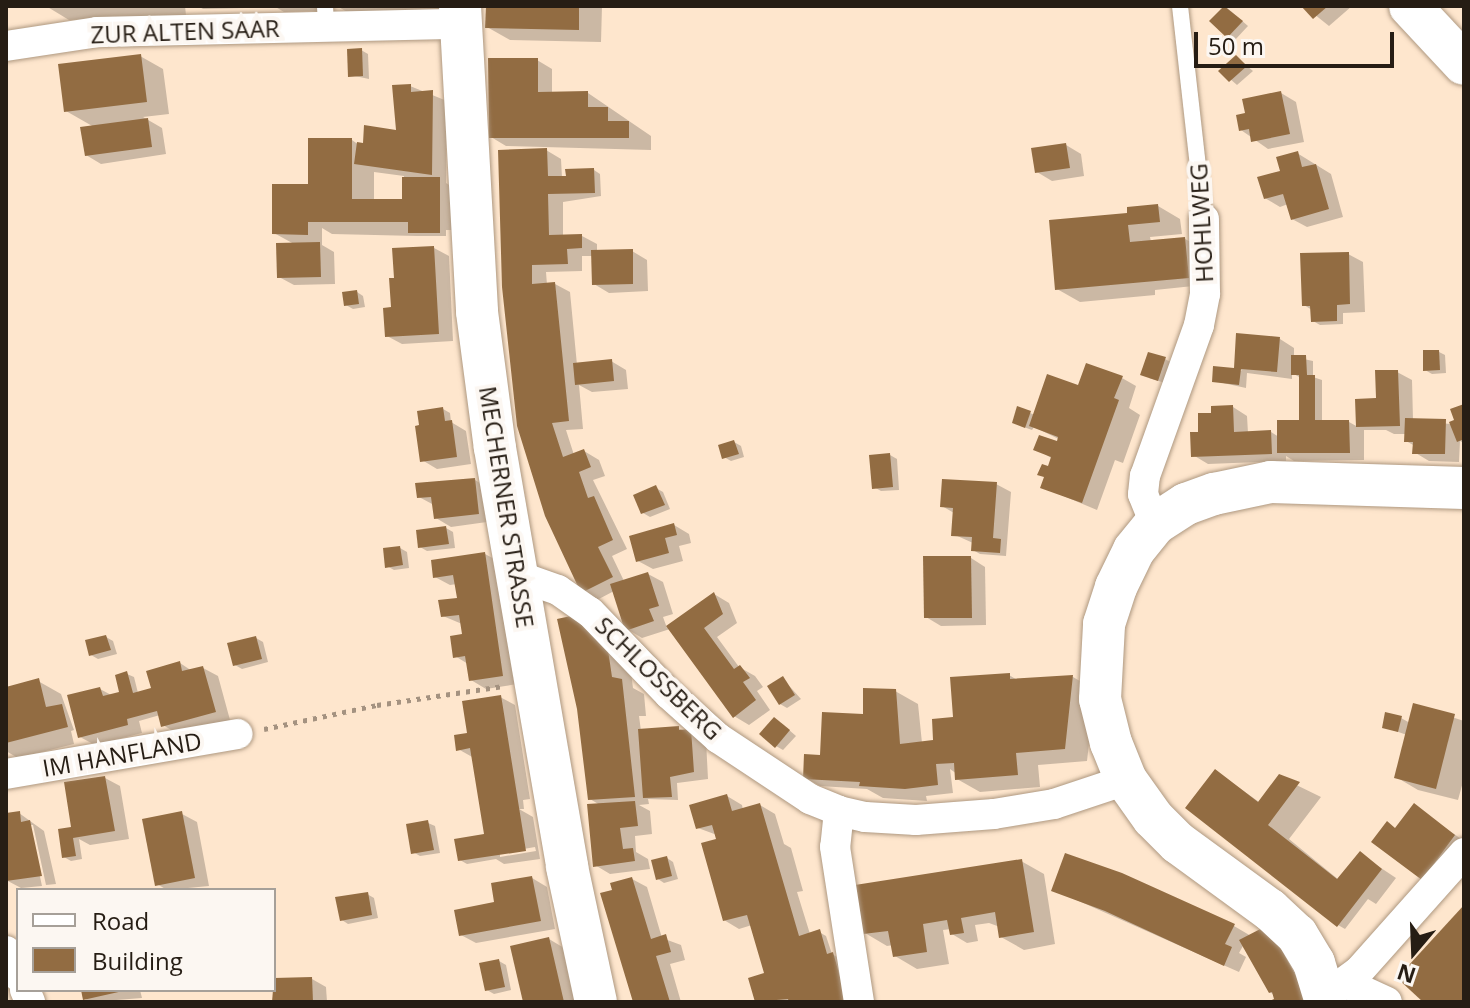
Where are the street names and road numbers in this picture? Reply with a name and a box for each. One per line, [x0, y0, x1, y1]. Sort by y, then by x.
street label: ZUR ALTEN SAAR [90, 13, 280, 49]
street label: HOHLWEG [1183, 163, 1219, 283]
street label: MECHERNER STRASSE [474, 384, 540, 630]
street label: SCHLOSSBERG [590, 610, 728, 746]
street label: IM HANFLAND [40, 726, 204, 782]

